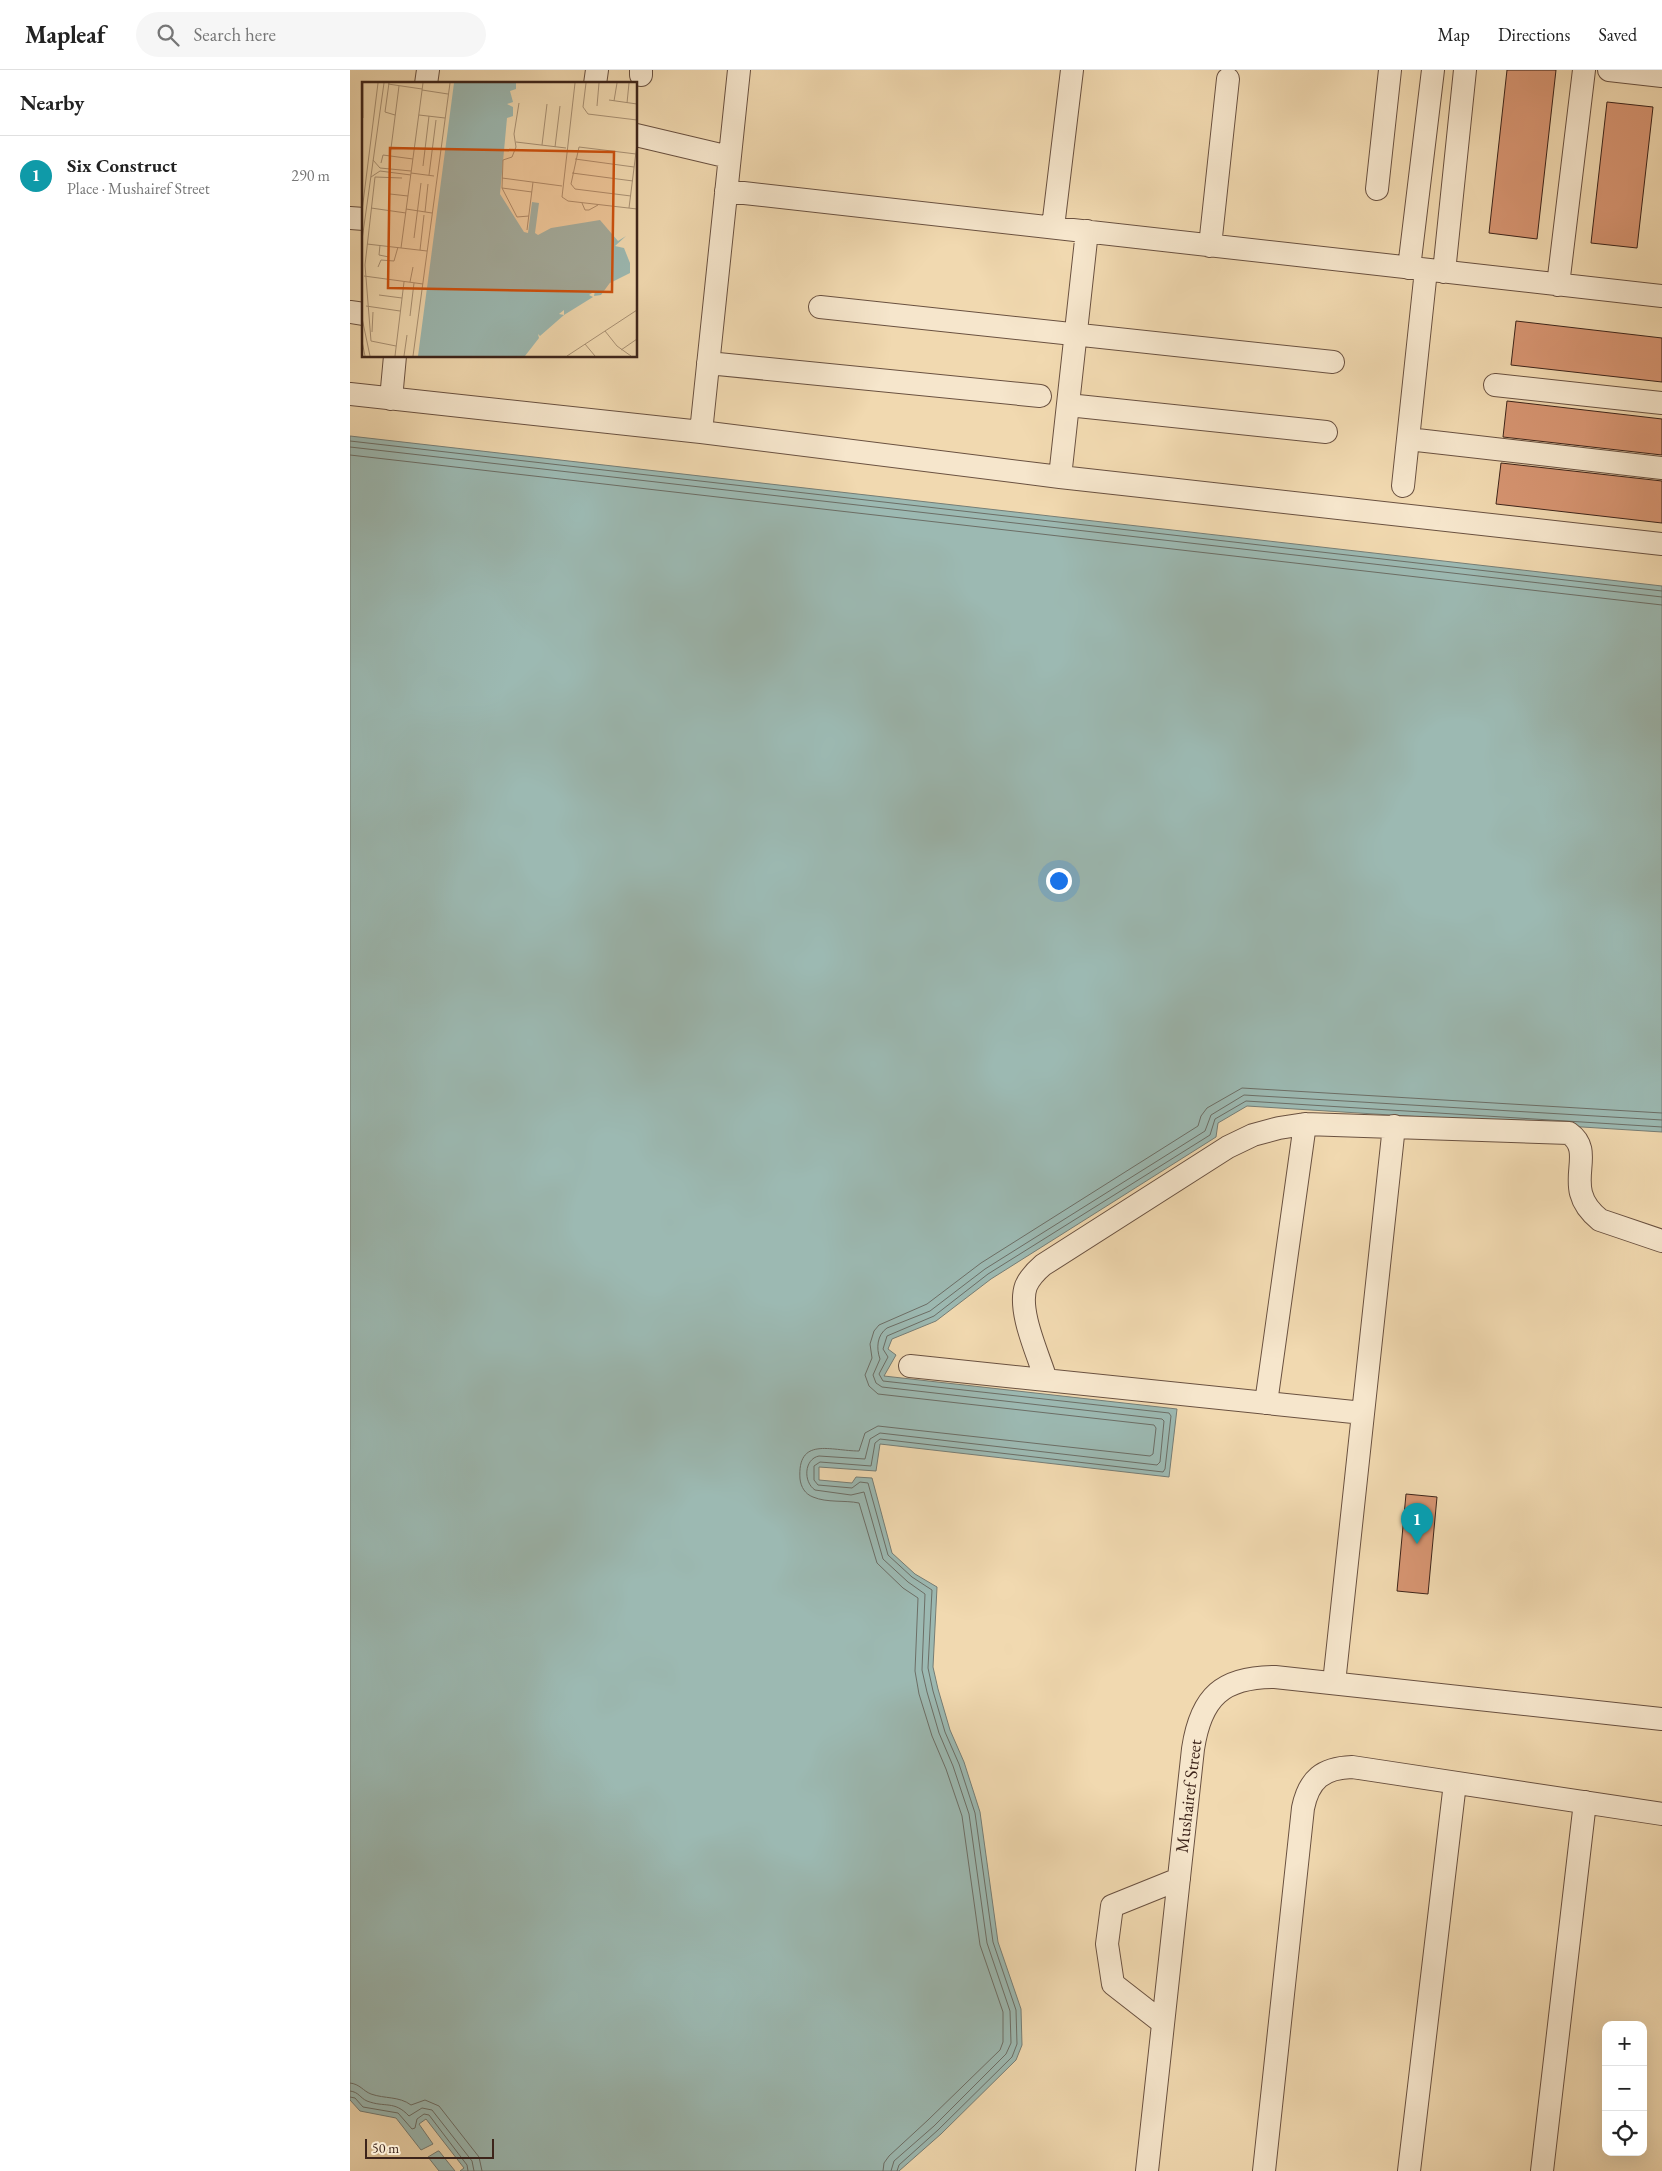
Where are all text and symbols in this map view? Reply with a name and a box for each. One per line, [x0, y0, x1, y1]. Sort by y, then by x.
search box [136, 12, 486, 57]
text: Mapleaf [25, 19, 106, 50]
icon: search [154, 21, 182, 49]
text: Search here [194, 22, 276, 47]
text: Map [1438, 23, 1470, 46]
text: Directions [1498, 23, 1570, 46]
text: Saved [1598, 23, 1637, 46]
inset map [362, 82, 638, 358]
text: Nearby [20, 89, 84, 116]
text: Six Construct [67, 153, 177, 178]
text: 1 [32, 165, 40, 186]
text: 290 m [291, 165, 330, 186]
text: Place · Mushairef Street [67, 178, 210, 199]
your location [1046, 868, 1072, 894]
pin: 1 [1401, 1503, 1433, 1544]
street label: Mushairef Street [1170, 1738, 1206, 1854]
map controls [1602, 2021, 1647, 2156]
button: + [1602, 2021, 1647, 2066]
button: − [1602, 2066, 1647, 2111]
button: locate [1602, 2111, 1647, 2156]
scale bar [365, 2136, 494, 2159]
text: 50 m [372, 2139, 399, 2157]

